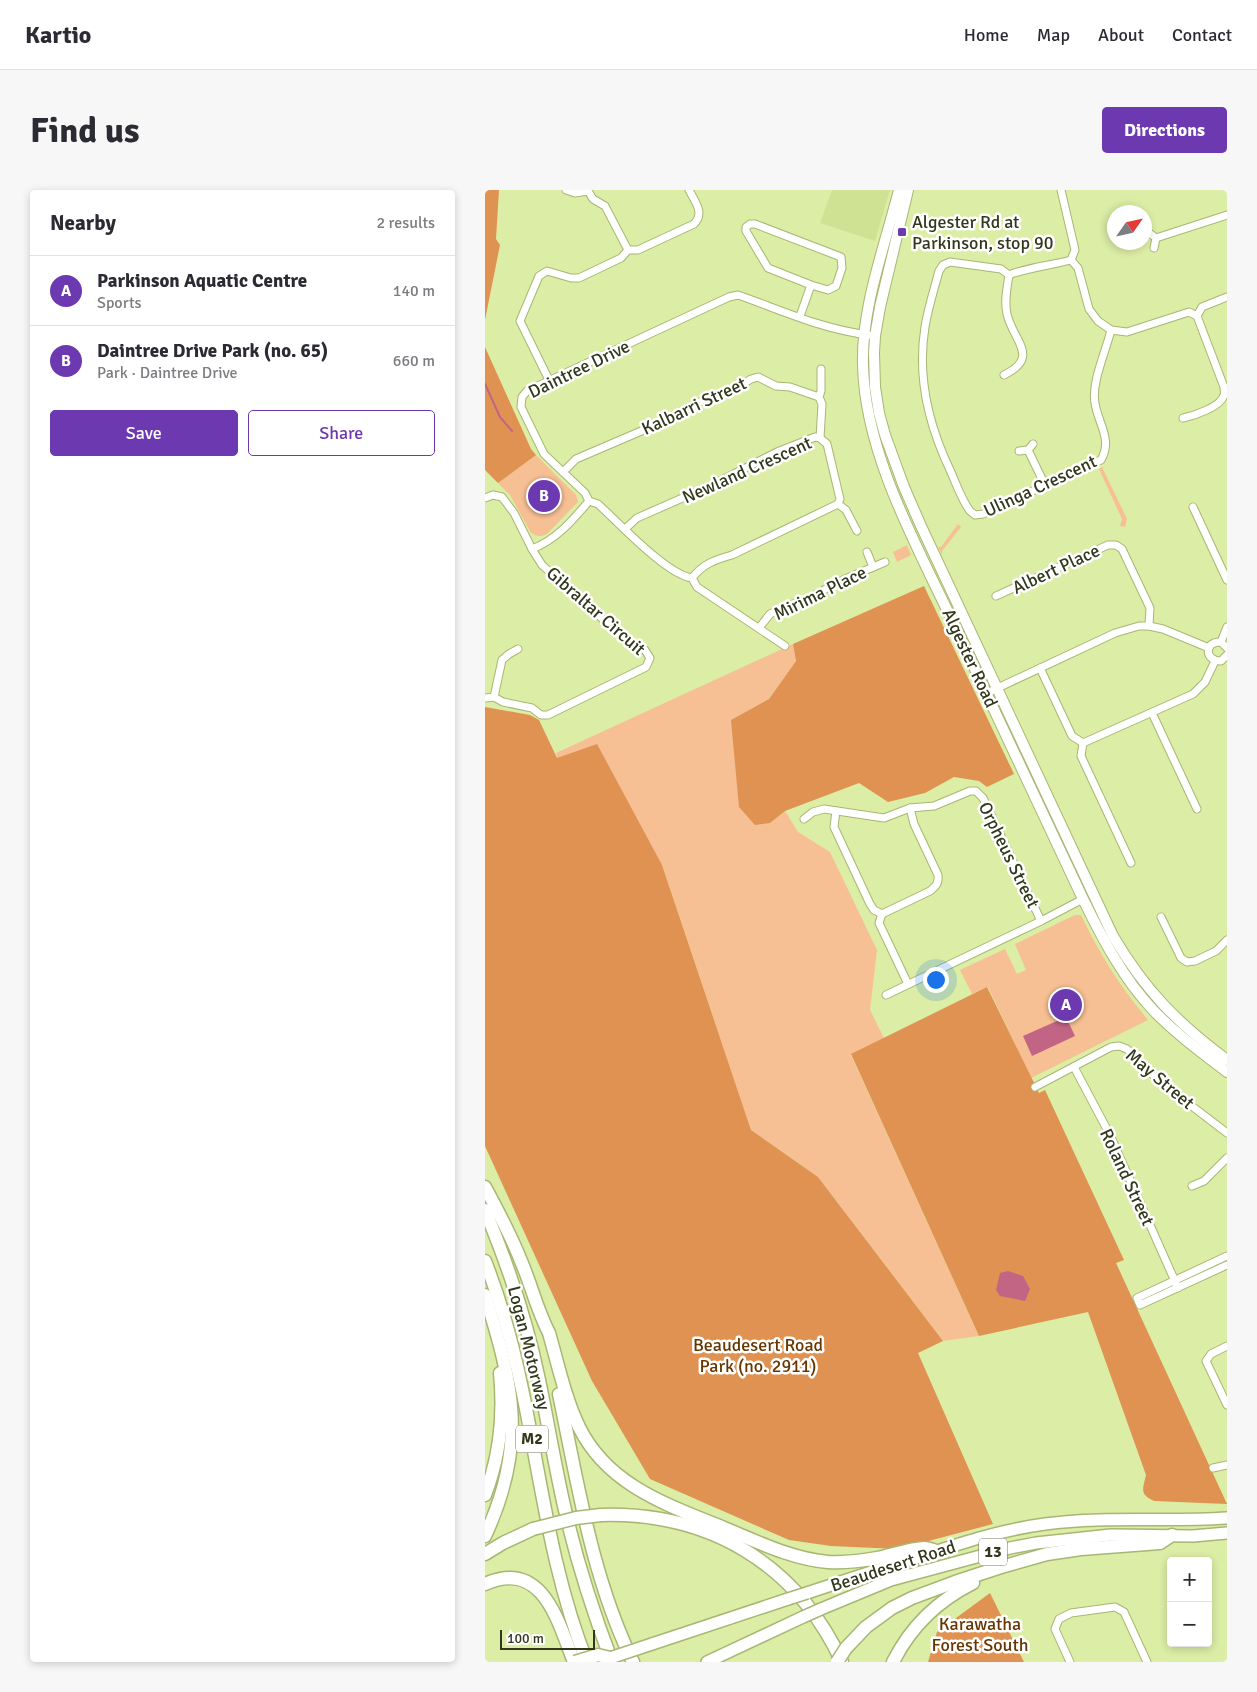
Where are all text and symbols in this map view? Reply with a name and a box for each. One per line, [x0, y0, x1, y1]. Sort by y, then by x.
text: Kartio [25, 20, 91, 50]
text: Home [964, 24, 1009, 46]
text: Map [1037, 24, 1070, 46]
text: About [1098, 24, 1144, 46]
text: Contact [1172, 24, 1232, 46]
button: Directions [1102, 107, 1227, 153]
text: Find us [30, 109, 140, 152]
north arrow [1107, 205, 1152, 250]
text: Nearby [50, 210, 116, 236]
place label: Algester Rd at Parkinson, stop 90 [912, 211, 1053, 254]
text: 2 results [376, 213, 435, 233]
marker: Algester Rd at Parkinson, stop 90 [896, 226, 908, 238]
text: Parkinson Aquatic Centre [97, 269, 307, 293]
text: A [61, 281, 71, 301]
text: 140 m [393, 281, 435, 301]
text: Sports [97, 293, 142, 313]
street label: Daintree Drive [525, 335, 633, 403]
text: Daintree Drive Park (no. 65) [97, 339, 328, 363]
text: B [61, 351, 71, 371]
text: 660 m [393, 351, 435, 371]
text: Park · Daintree Drive [97, 363, 238, 383]
street label: Kalbarri Street [638, 372, 750, 440]
button: Save [50, 410, 238, 456]
button: Share [248, 410, 435, 456]
street label: Newland Crescent [679, 432, 815, 508]
street label: Ulinga Crescent [980, 450, 1100, 522]
pin: B [528, 477, 560, 515]
street label: Albert Place [1009, 539, 1103, 599]
street label: Mirima Place [770, 561, 870, 625]
street label: Gibraltar Circuit [542, 562, 650, 660]
street label: Algester Road [937, 605, 1003, 711]
street label: Orpheus Street [974, 798, 1044, 912]
your location [923, 967, 949, 993]
pin: A [1050, 986, 1082, 1024]
street label: May Street [1121, 1044, 1199, 1114]
street label: Roland Street [1095, 1125, 1159, 1229]
street label: Logan Motorway [503, 1284, 555, 1413]
park label: Beaudesert Road Park (no. 2911) [693, 1334, 823, 1377]
road number: M2 [516, 1426, 548, 1452]
street label: Beaudesert Road [828, 1535, 958, 1597]
road number: 13 [979, 1538, 1007, 1565]
map controls [1167, 1557, 1212, 1647]
button: + [1167, 1557, 1212, 1602]
button: − [1167, 1602, 1212, 1647]
park label: Karawatha Forest South [932, 1613, 1028, 1656]
scale bar [500, 1627, 595, 1650]
text: 100 m [507, 1630, 544, 1647]

